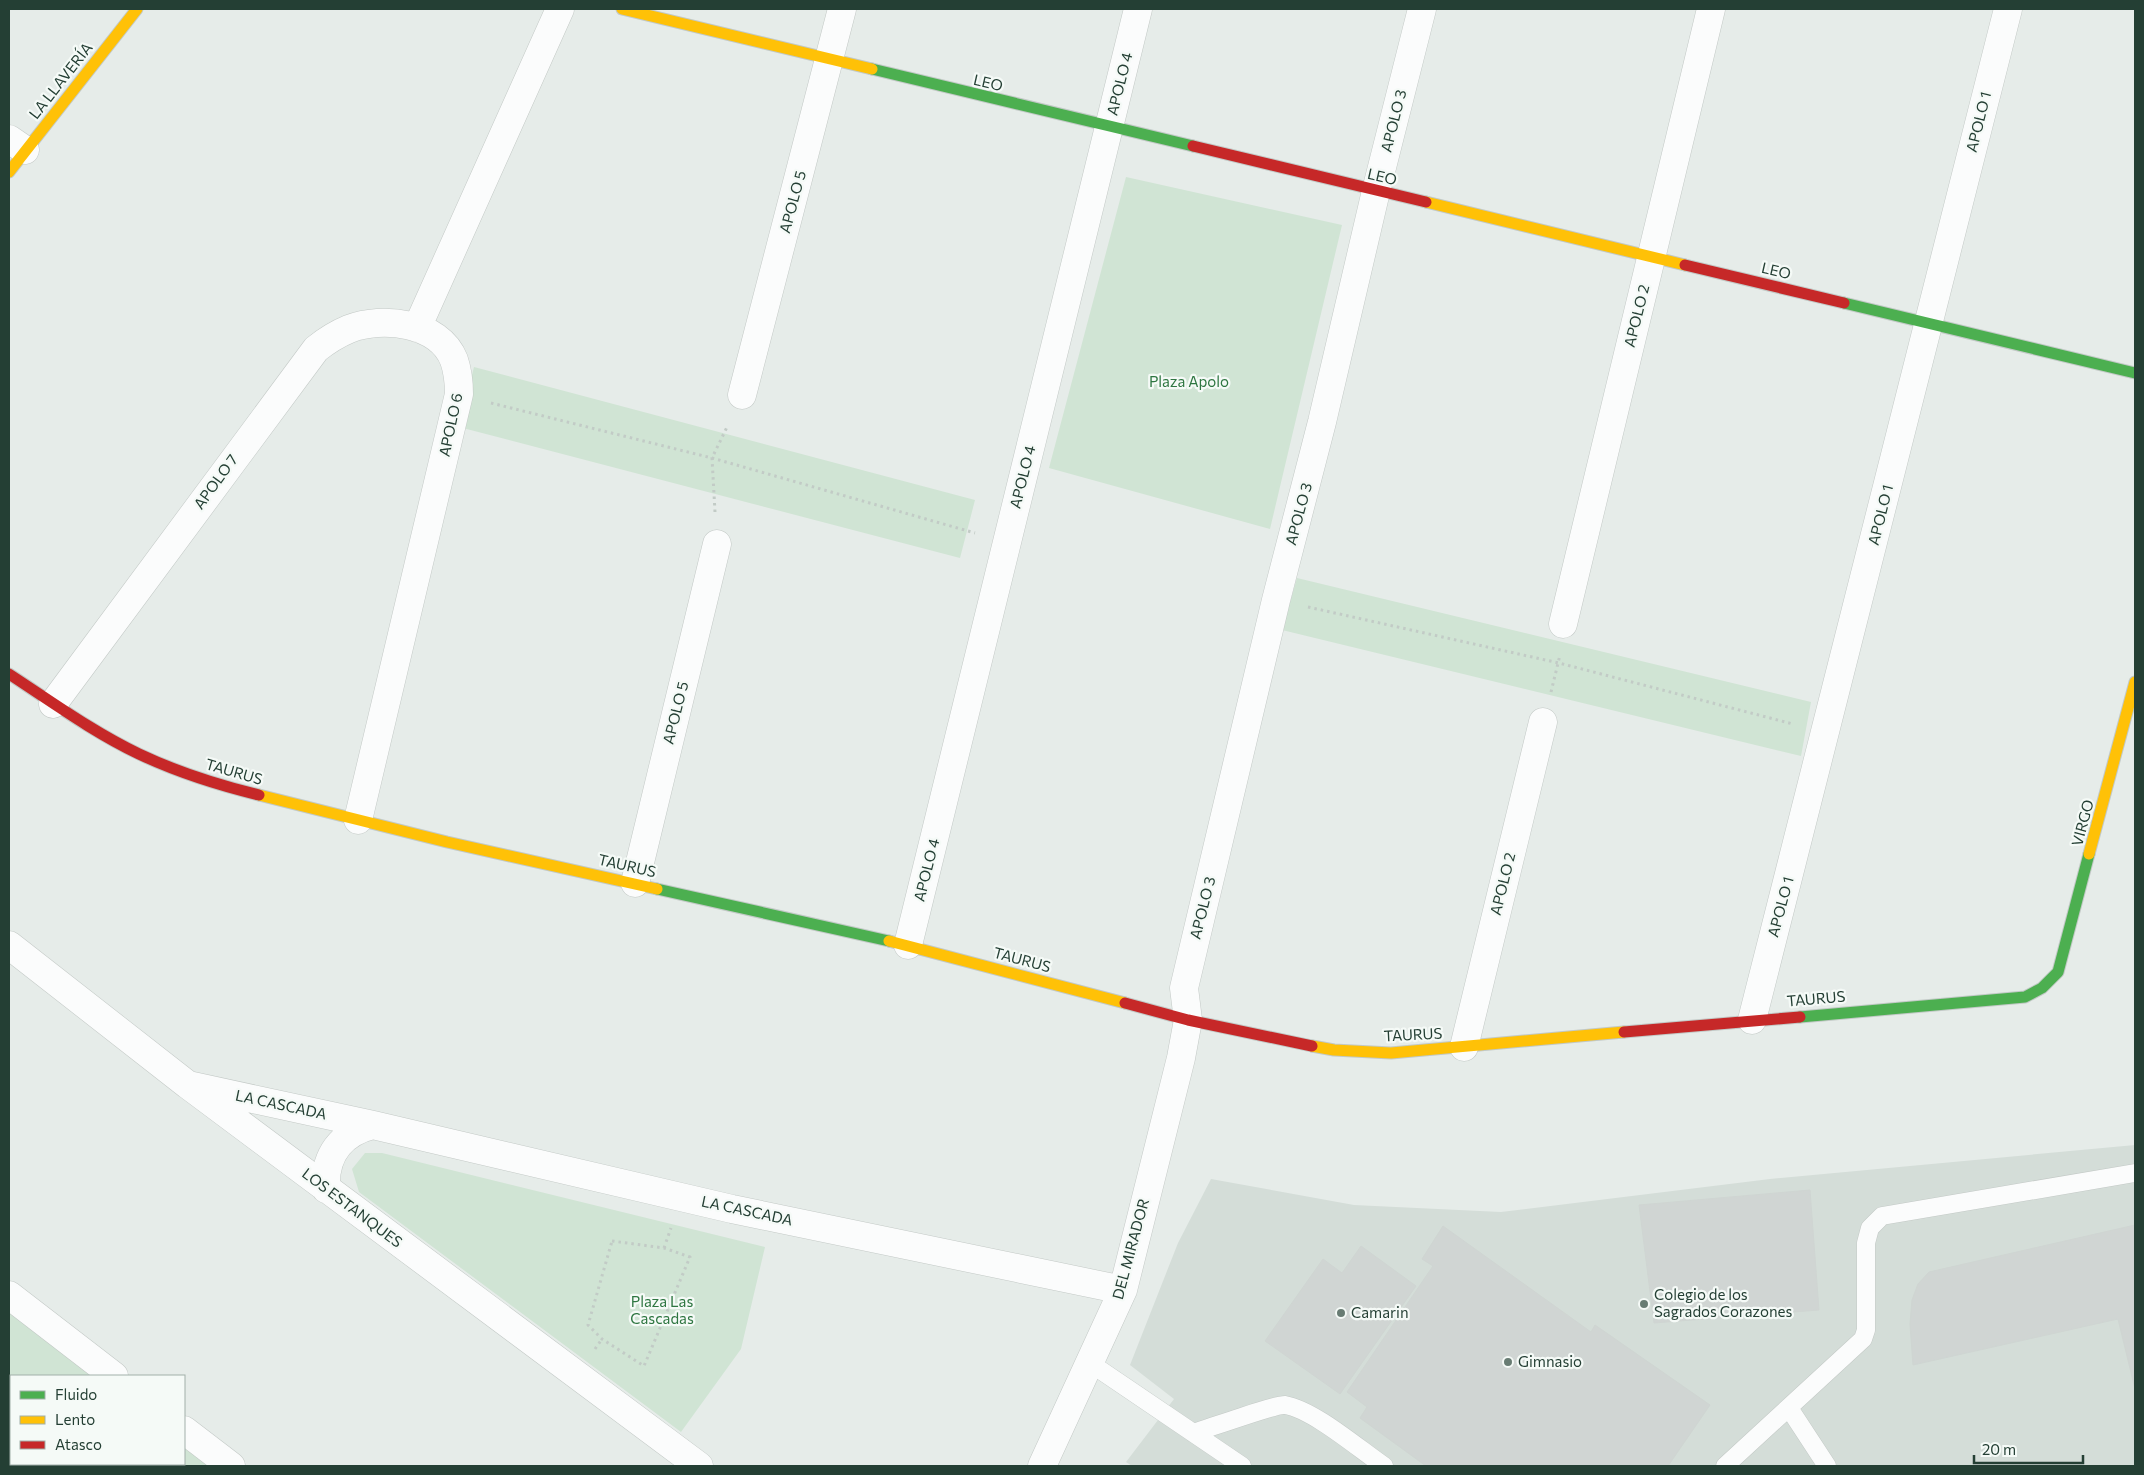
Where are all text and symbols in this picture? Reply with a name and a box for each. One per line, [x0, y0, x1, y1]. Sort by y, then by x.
street label: LA LLAVERÍA [24, 38, 96, 122]
street label: APOLO 4 [1103, 50, 1136, 117]
street label: LEO [972, 70, 1005, 94]
street label: APOLO 3 [1377, 88, 1410, 154]
street label: APOLO 1 [1962, 90, 1994, 154]
street label: LEO [1366, 164, 1399, 188]
street label: APOLO 5 [775, 168, 809, 235]
street label: LEO [1760, 258, 1793, 282]
street label: APOLO 2 [1620, 283, 1652, 349]
park label: Plaza Apolo [1149, 372, 1229, 390]
street label: APOLO 6 [435, 391, 466, 458]
street label: APOLO 4 [1006, 443, 1039, 510]
street label: APOLO 7 [189, 450, 241, 512]
street label: APOLO 3 [1281, 480, 1315, 547]
street label: APOLO 1 [1864, 483, 1896, 547]
street label: APOLO 5 [659, 679, 692, 746]
street label: TAURUS [204, 754, 265, 788]
street label: VIRGO [2067, 797, 2097, 848]
street label: APOLO 4 [910, 836, 943, 903]
street label: TAURUS [597, 850, 658, 880]
street label: APOLO 2 [1486, 851, 1518, 917]
street label: APOLO 3 [1186, 875, 1219, 941]
street label: APOLO 1 [1763, 875, 1797, 939]
street label: TAURUS [992, 943, 1053, 975]
street label: TAURUS [1786, 986, 1846, 1010]
street label: TAURUS [1383, 1023, 1443, 1045]
street label: LA CASCADA [234, 1086, 328, 1122]
street label: LOS ESTANQUES [299, 1164, 406, 1251]
street label: LA CASCADA [700, 1192, 794, 1228]
street label: DEL MIRADOR [1108, 1196, 1152, 1301]
place label: Colegio de los Sagrados Corazones [1654, 1285, 1792, 1320]
park label: Plaza Las Cascadas [630, 1292, 694, 1327]
marker: Colegio de los Sagrados Corazones [1638, 1298, 1650, 1310]
place label: Camarin [1351, 1303, 1409, 1321]
marker: Camarin [1335, 1307, 1347, 1319]
place label: Gimnasio [1518, 1352, 1582, 1370]
marker: Gimnasio [1502, 1356, 1514, 1368]
legend [10, 1375, 185, 1465]
text: Fluido [55, 1385, 97, 1403]
text: Lento [55, 1410, 95, 1428]
scale bar [1974, 1432, 2083, 1464]
text: Atasco [55, 1435, 102, 1453]
text: 20 m [1982, 1440, 2016, 1458]

